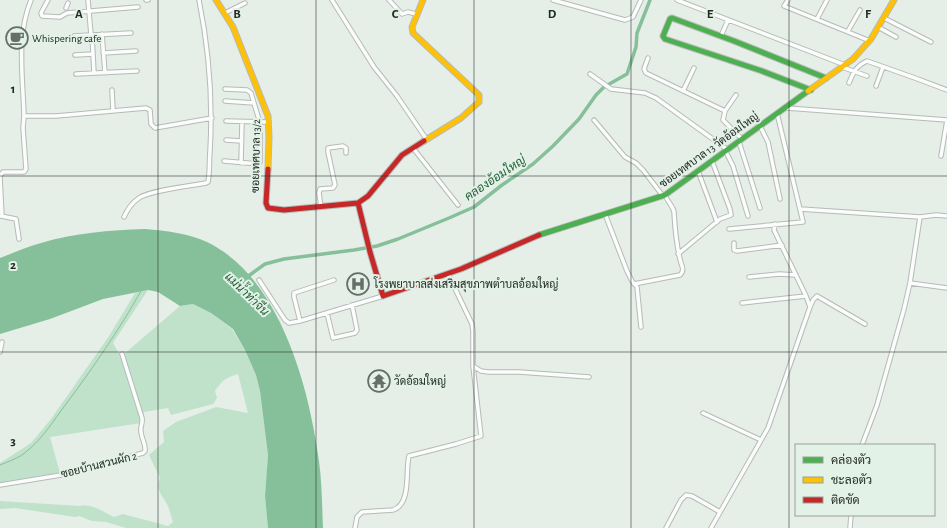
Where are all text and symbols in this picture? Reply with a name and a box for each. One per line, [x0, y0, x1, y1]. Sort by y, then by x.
text: A [75, 8, 83, 21]
text: B [233, 8, 241, 21]
text: C [392, 8, 399, 21]
text: D [548, 8, 557, 21]
text: E [707, 8, 714, 21]
text: F [865, 8, 872, 21]
cafe icon: Whispering cafe [4, 25, 30, 51]
place label: Whispering cafe [32, 33, 101, 44]
text: 1 [11, 83, 15, 96]
street label: ซอยเทศบาล 13 วัดอ้อมใหญ่ [656, 108, 761, 190]
street label: ซอยเทศบาล 13/2 [250, 119, 262, 193]
water label: คลองอ้อมใหญ่ [461, 151, 529, 203]
text: 2 [10, 259, 16, 272]
water label: แม่น้ำท่าจีน [223, 267, 275, 318]
hospital icon: โรงพยาบาลส่งเสริมสุขภาพตำบลอ้อมใหญ่ [345, 271, 371, 297]
place label: โรงพยาบาลส่งเสริมสุขภาพตำบลอ้อมใหญ่ [373, 276, 558, 293]
temple icon: วัดอ้อมใหญ่ [366, 368, 392, 394]
place label: วัดอ้อมใหญ่ [394, 373, 446, 388]
text: 3 [10, 435, 16, 448]
legend [795, 444, 935, 516]
street label: ซอยบ้านสวนผัก 2 [59, 448, 138, 480]
text: คล่องตัว [831, 453, 871, 466]
text: ชะลอตัว [831, 473, 872, 486]
text: ติดขัด [831, 493, 860, 506]

